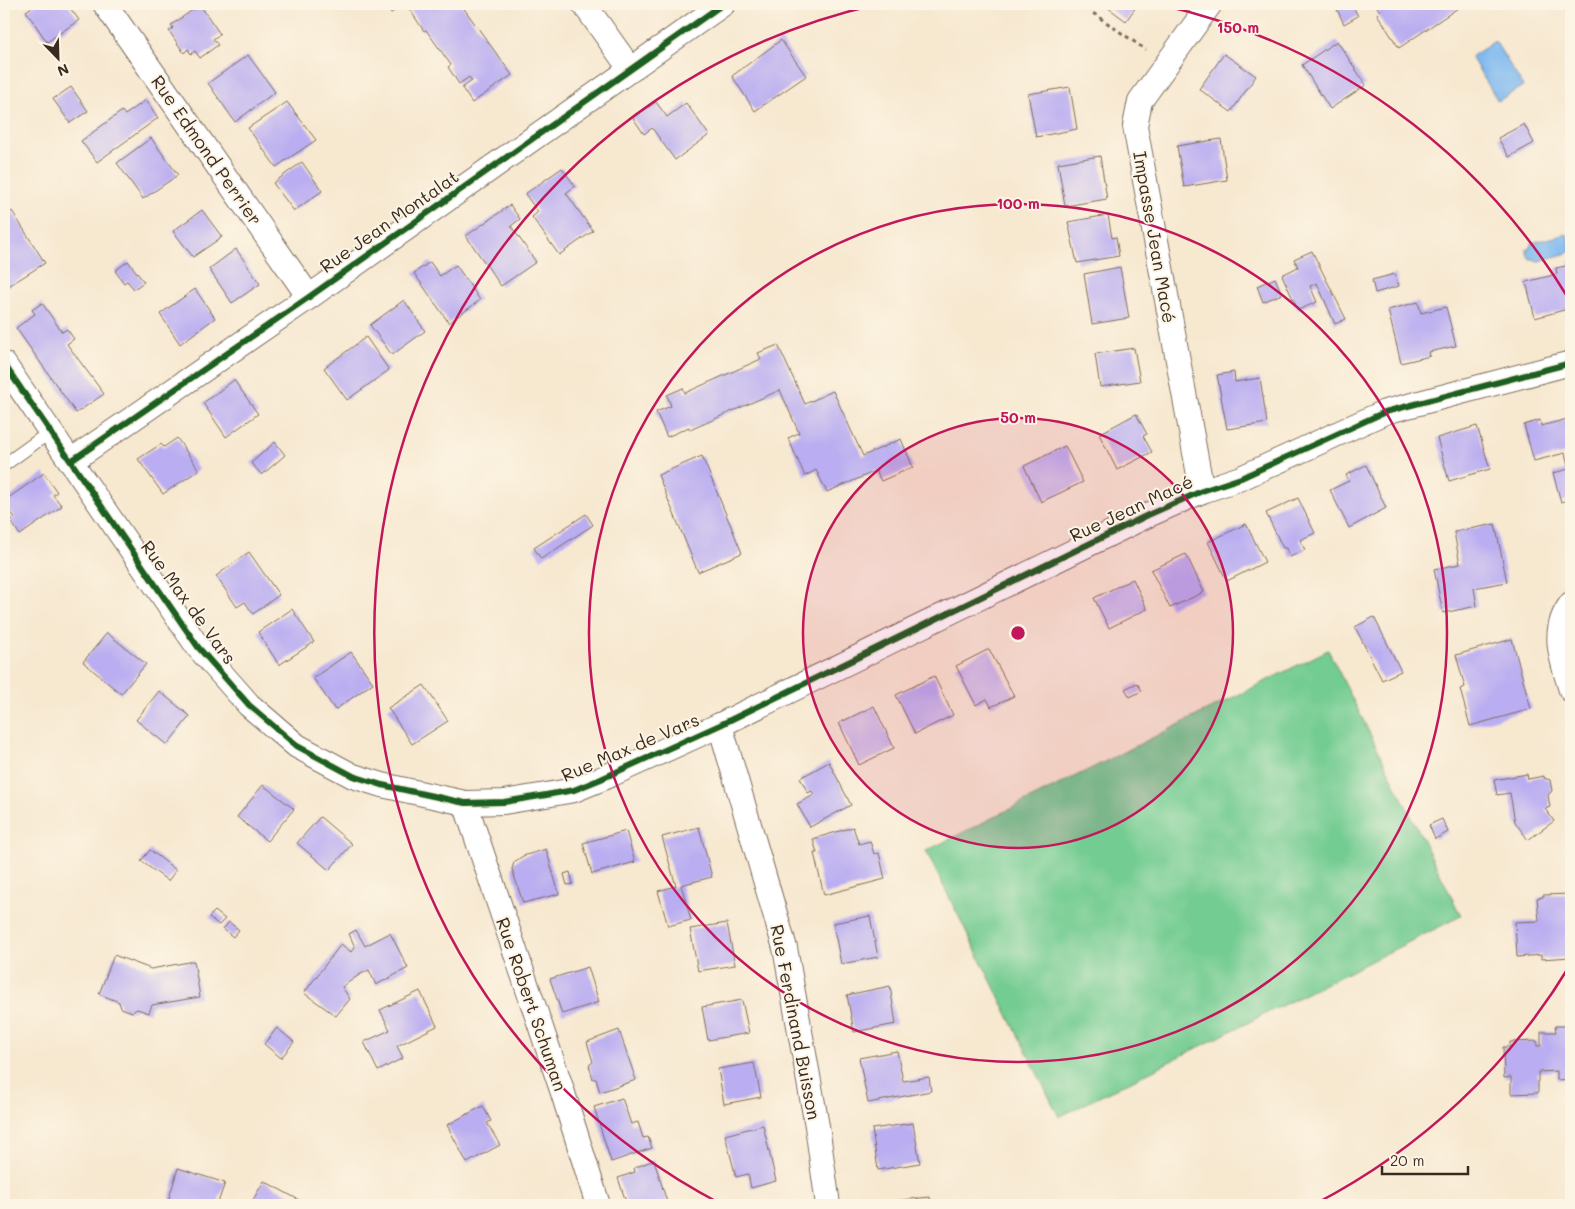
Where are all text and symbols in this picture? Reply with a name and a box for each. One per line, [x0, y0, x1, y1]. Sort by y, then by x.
text: 150 m [1217, 17, 1259, 37]
north arrow [32, 32, 82, 82]
text: N [55, 60, 72, 81]
street label: Rue Edmond Perrier [146, 70, 268, 230]
street label: Impasse Jean Macé [1128, 149, 1182, 325]
street label: Rue Jean Montalat [315, 164, 463, 278]
text: 100 m [996, 193, 1040, 213]
text: 50 m [1000, 407, 1036, 427]
street label: Rue Jean Macé [1065, 469, 1197, 547]
street label: Rue Max de Vars [136, 535, 242, 669]
centre of rings [1009, 624, 1027, 642]
street label: Rue Max de Vars [557, 707, 703, 787]
street label: Rue Robert Schuman [491, 914, 573, 1094]
street label: Rue Ferdinand Buisson [765, 922, 827, 1122]
scale bar [1382, 1144, 1469, 1176]
text: 20 m [1390, 1150, 1424, 1170]

